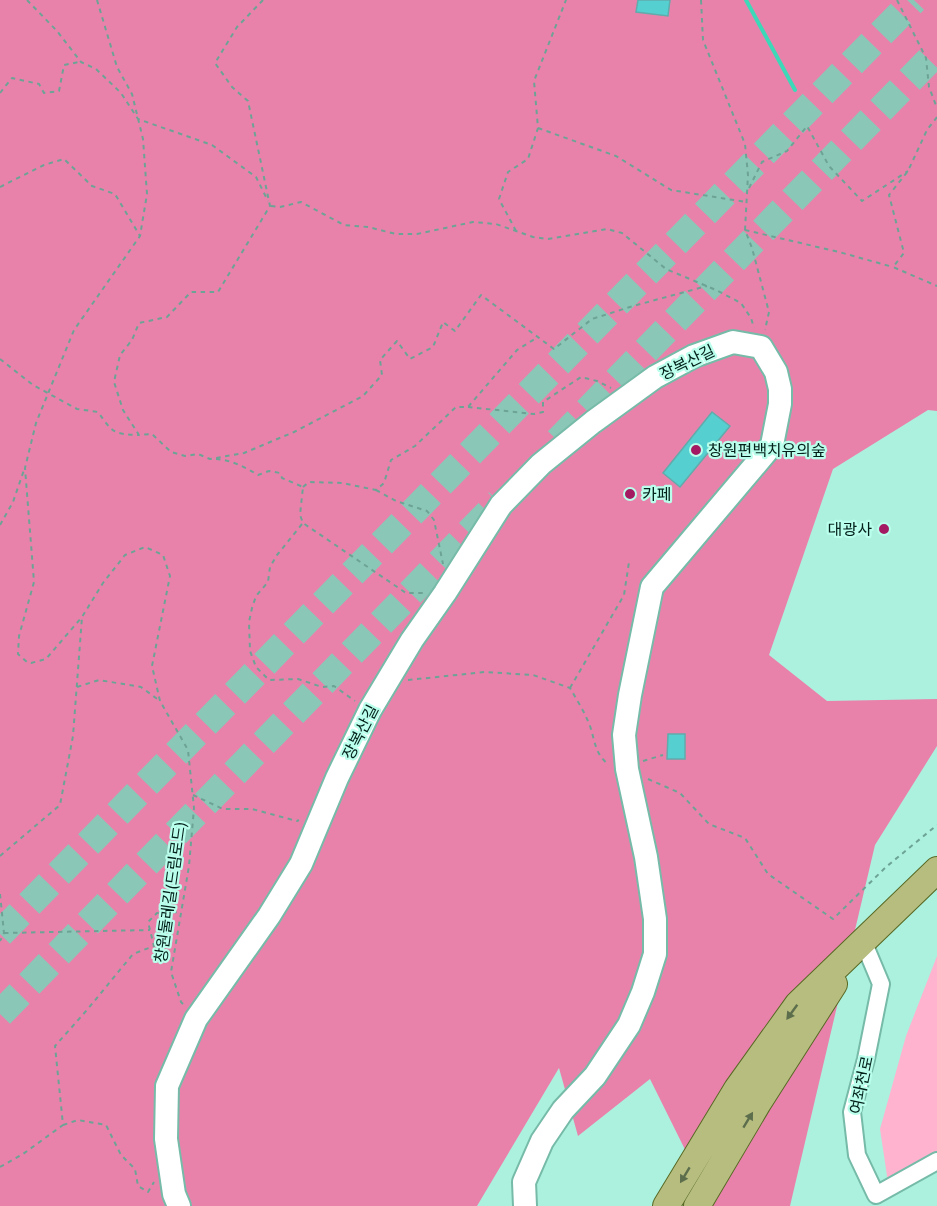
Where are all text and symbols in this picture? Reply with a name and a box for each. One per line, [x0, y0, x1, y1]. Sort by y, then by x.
street label: 장복산길 [656, 340, 718, 384]
place label: 창원편백치유의숲 [708, 440, 826, 460]
marker: 창원편백치유의숲 [689, 443, 703, 457]
place label: 카페 [642, 484, 671, 504]
marker: 카페 [623, 487, 637, 501]
place label: 대광사 [828, 519, 872, 539]
marker: 대광사 [877, 522, 891, 536]
street label: 장복산길 [338, 701, 382, 763]
street label: 창원둘레길(드림로드) [150, 820, 190, 964]
one-way arrow [786, 1004, 798, 1020]
street label: 여좌천로 [845, 1054, 877, 1116]
one-way arrow [743, 1112, 754, 1128]
one-way arrow [680, 1167, 690, 1184]

